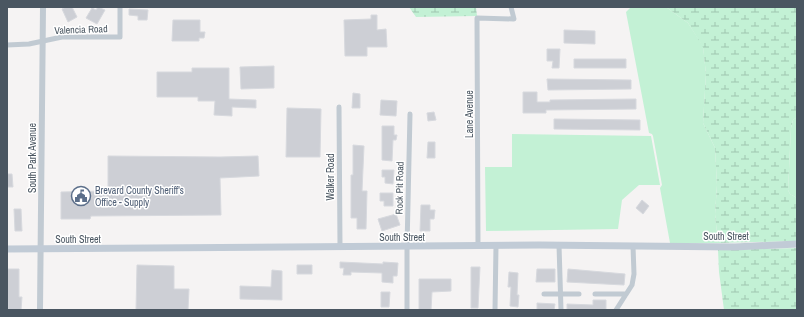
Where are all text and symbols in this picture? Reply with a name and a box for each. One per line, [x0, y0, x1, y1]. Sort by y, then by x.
street label: Valencia Road [54, 22, 108, 37]
street label: Lane Avenue [463, 90, 476, 138]
street label: South Park Avenue [26, 123, 39, 193]
street label: Walker Road [324, 153, 337, 201]
street label: Rock Pit Road [393, 161, 406, 215]
place label: Brevard County Sheriff's Office - Supply [95, 184, 184, 209]
public building icon: Brevard County Sheriff's Office - Supply [70, 185, 92, 207]
street label: South Street [703, 230, 750, 243]
street label: South Street [379, 231, 426, 244]
street label: South Street [55, 233, 102, 246]

